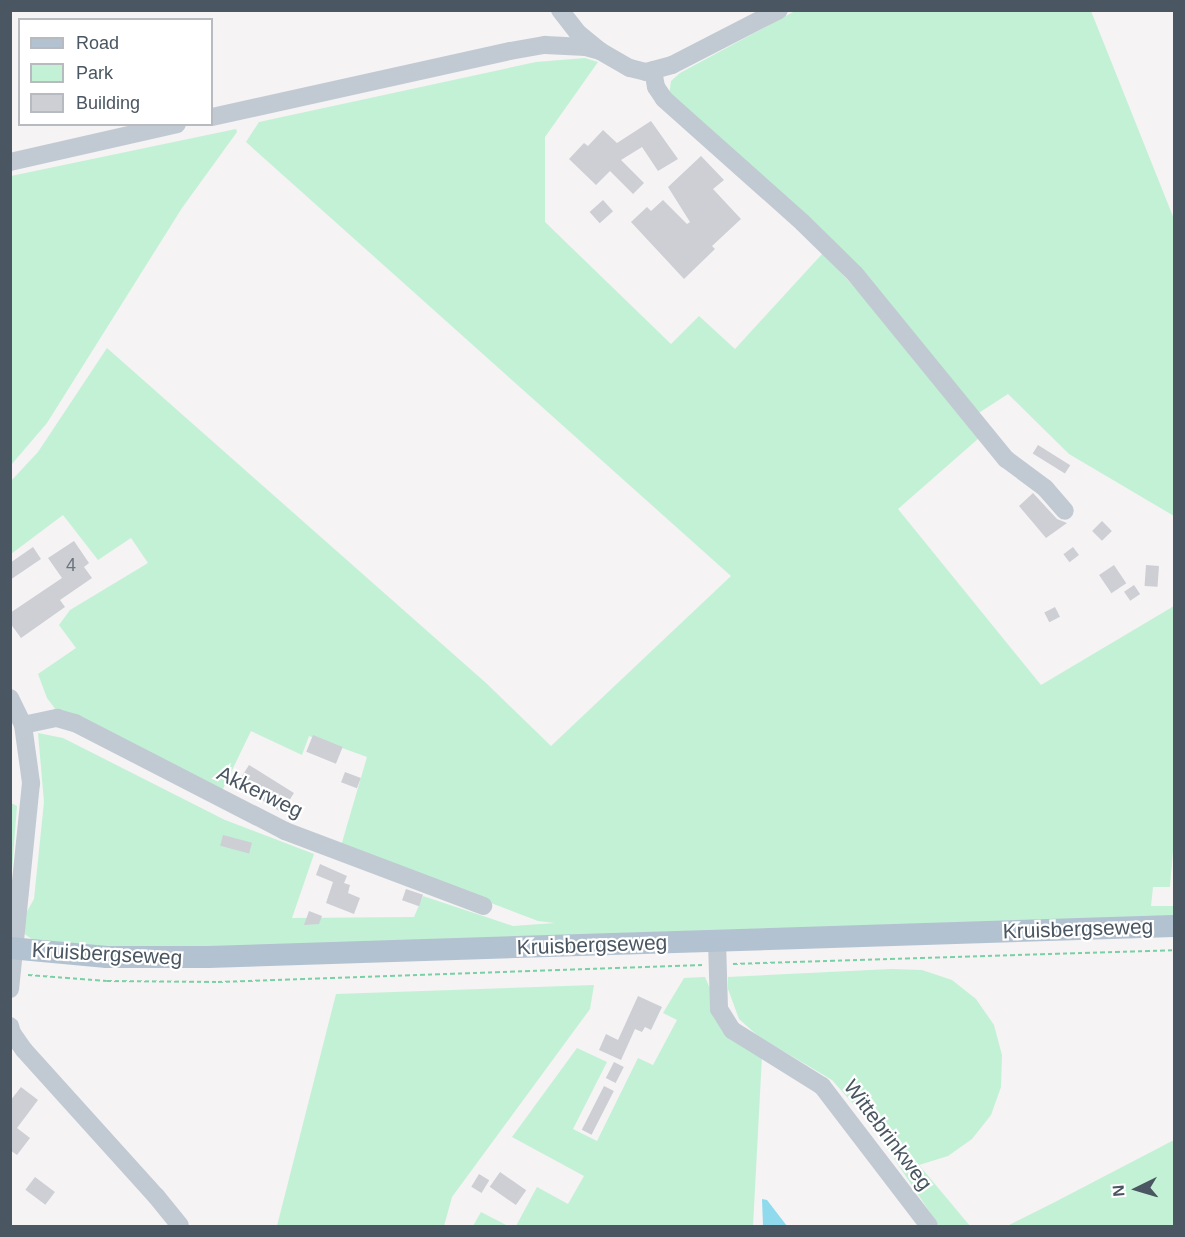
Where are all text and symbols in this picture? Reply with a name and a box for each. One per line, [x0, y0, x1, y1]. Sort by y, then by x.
legend [18, 18, 213, 126]
text: Road [76, 33, 119, 53]
text: Park [76, 63, 113, 83]
text: Building [76, 93, 140, 113]
house number: 4 [66, 554, 76, 576]
street label: Akkerweg [213, 760, 307, 824]
street label: Kruisbergseweg [1002, 914, 1154, 944]
street label: Kruisbergseweg [516, 930, 668, 960]
street label: Kruisbergseweg [31, 937, 183, 971]
street label: Wittebrinkweg [838, 1075, 938, 1195]
north arrow [1107, 1159, 1167, 1219]
text: N [1110, 1184, 1128, 1197]

